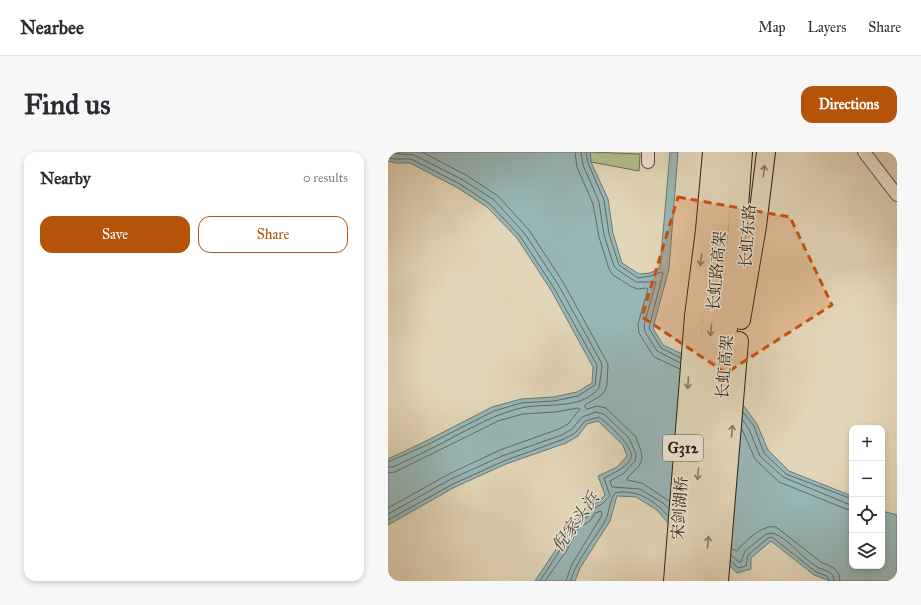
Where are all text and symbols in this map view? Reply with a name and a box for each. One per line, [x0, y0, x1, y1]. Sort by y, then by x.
text: Nearbee [20, 16, 84, 39]
text: Map [758, 19, 786, 36]
text: Layers [808, 19, 846, 36]
text: Share [868, 19, 901, 36]
button: Directions [801, 86, 897, 123]
text: Find us [24, 87, 110, 122]
one-way arrow [760, 165, 768, 178]
text: Nearby [40, 168, 91, 189]
text: 0 results [303, 170, 348, 186]
street label: 长虹东路 [736, 203, 759, 269]
button: Save [40, 216, 190, 253]
button: Share [198, 216, 348, 253]
street label: 长虹路高架 [704, 230, 729, 312]
one-way arrow [697, 253, 705, 266]
one-way arrow [707, 323, 714, 336]
street label: 长虹高架 [712, 334, 737, 400]
one-way arrow [685, 376, 692, 389]
one-way arrow [728, 424, 735, 437]
map controls [849, 425, 885, 569]
button: + [849, 425, 885, 461]
road number: G312 [663, 435, 703, 461]
button: − [849, 461, 885, 497]
one-way arrow [695, 467, 702, 480]
street label: 宋剑湖桥 [668, 475, 691, 541]
water label: 倪家头浜 [547, 487, 605, 556]
button: locate [849, 497, 885, 533]
button: layers [849, 533, 885, 569]
one-way arrow [704, 536, 712, 549]

